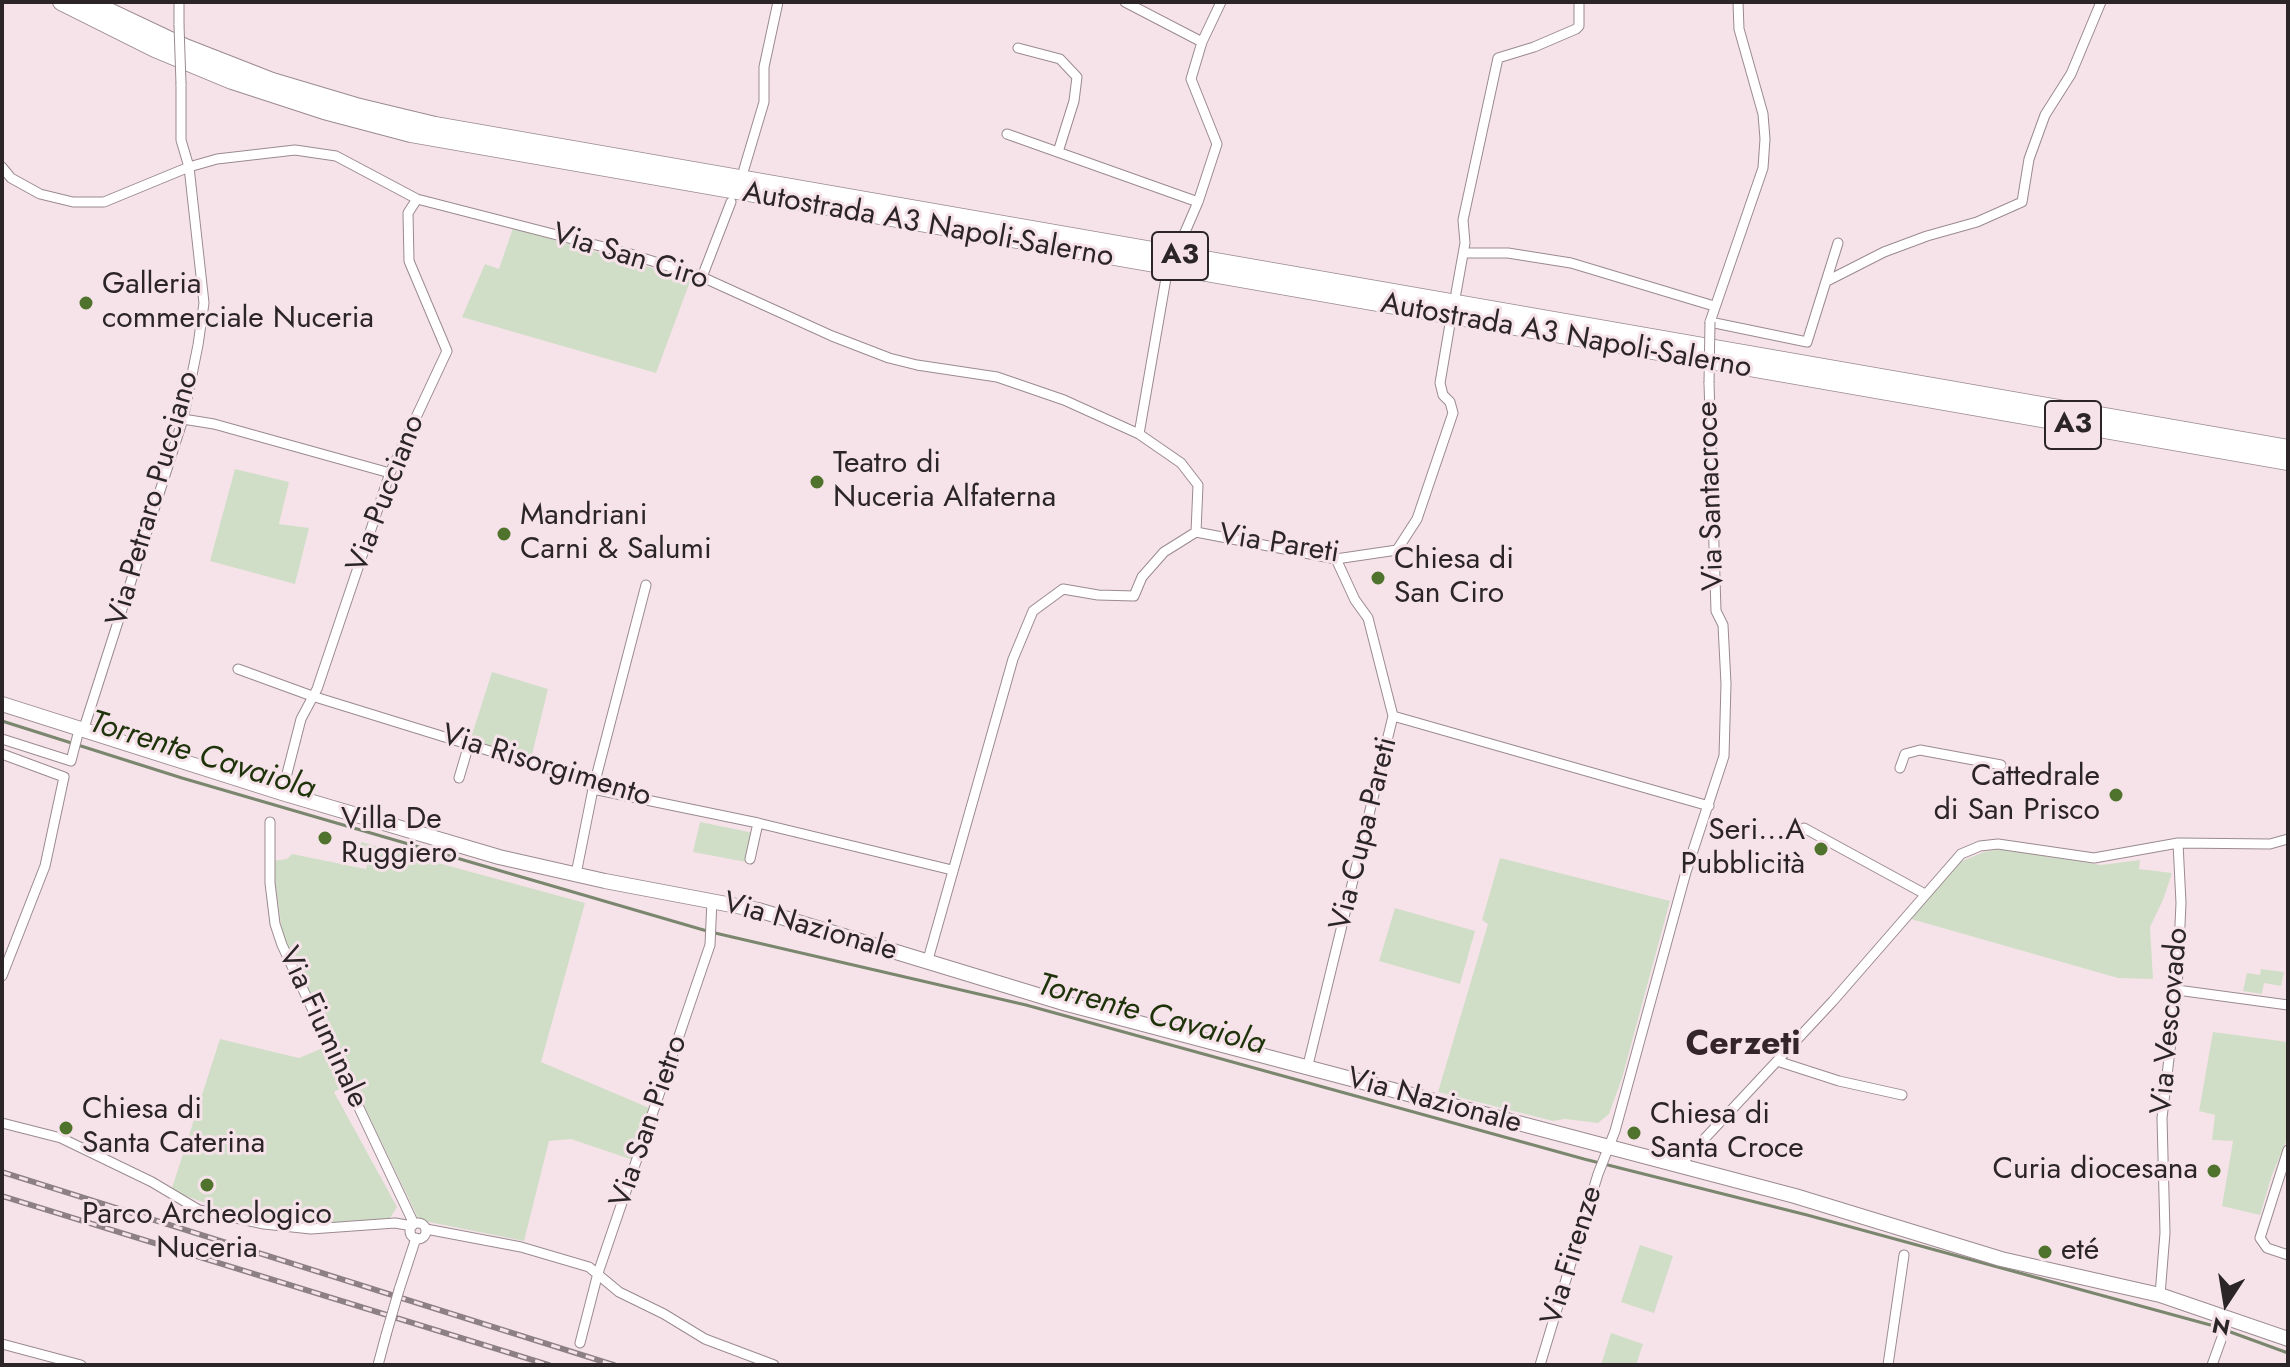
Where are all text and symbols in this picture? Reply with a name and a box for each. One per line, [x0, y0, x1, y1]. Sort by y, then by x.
street label: Autostrada A3 Napoli-Salerno [740, 176, 1116, 276]
street label: Via San Ciro [548, 217, 712, 299]
road number: A3 [1152, 232, 1208, 280]
place label: Galleria commerciale Nuceria [102, 268, 374, 338]
street label: Autostrada A3 Napoli-Salerno [1378, 287, 1754, 387]
marker: Galleria commerciale Nuceria [77, 294, 95, 312]
street label: Via Petraro Pucciano [100, 367, 208, 631]
street label: Via Santacroce [1691, 401, 1733, 591]
road number: A3 [2045, 401, 2101, 449]
street label: Via Pucciano [341, 410, 433, 578]
place label: Teatro di Nuceria Alfaterna [833, 447, 1056, 518]
marker: Teatro di Nuceria Alfaterna [808, 473, 826, 491]
place label: Mandriani Carni & Salumi [520, 499, 712, 570]
street label: Via Pareti [1216, 518, 1342, 572]
marker: Mandriani Carni & Salumi [495, 525, 513, 543]
place label: Chiesa di San Ciro [1394, 543, 1514, 614]
marker: Chiesa di San Ciro [1369, 569, 1387, 587]
water label: Torrente Cavaiola [84, 704, 320, 810]
street label: Via Risorgimento [437, 718, 655, 816]
street label: Via Cupa Pareti [1324, 734, 1406, 934]
place label: Cattedrale di San Prisco [1934, 760, 2100, 830]
marker: Cattedrale di San Prisco [2107, 786, 2125, 804]
place label: Villa De Ruggiero [341, 803, 457, 874]
place label: Seri...A Pubblicità [1681, 814, 1805, 884]
marker: Villa De Ruggiero [316, 829, 334, 847]
marker: Seri...A Pubblicità [1812, 840, 1830, 858]
street label: Via Nazionale [719, 886, 901, 970]
street label: Via Vescovado [2145, 926, 2197, 1116]
street label: Via Fiuminale [269, 942, 375, 1114]
water label: Torrente Cavaiola [1033, 967, 1269, 1065]
district label: Cerzeti [1685, 1026, 1801, 1066]
street label: Via San Pietro [604, 1031, 696, 1213]
street label: Via Nazionale [1343, 1061, 1525, 1143]
place label: Chiesa di Santa Caterina [82, 1093, 265, 1164]
place label: Chiesa di Santa Croce [1650, 1098, 1804, 1168]
marker: Chiesa di Santa Caterina [57, 1119, 75, 1137]
marker: Chiesa di Santa Croce [1625, 1124, 1643, 1142]
place label: Curia diocesana [1992, 1153, 2198, 1189]
marker: Curia diocesana [2205, 1162, 2223, 1180]
marker: Parco Archeologico Nuceria [198, 1176, 216, 1194]
street label: Via Firenze [1535, 1182, 1611, 1330]
place label: Parco Archeologico Nuceria [82, 1198, 332, 1268]
place label: eté [2061, 1234, 2099, 1270]
marker: eté [2036, 1243, 2054, 1261]
north arrow [2186, 1263, 2266, 1343]
text: N [2209, 1309, 2233, 1344]

